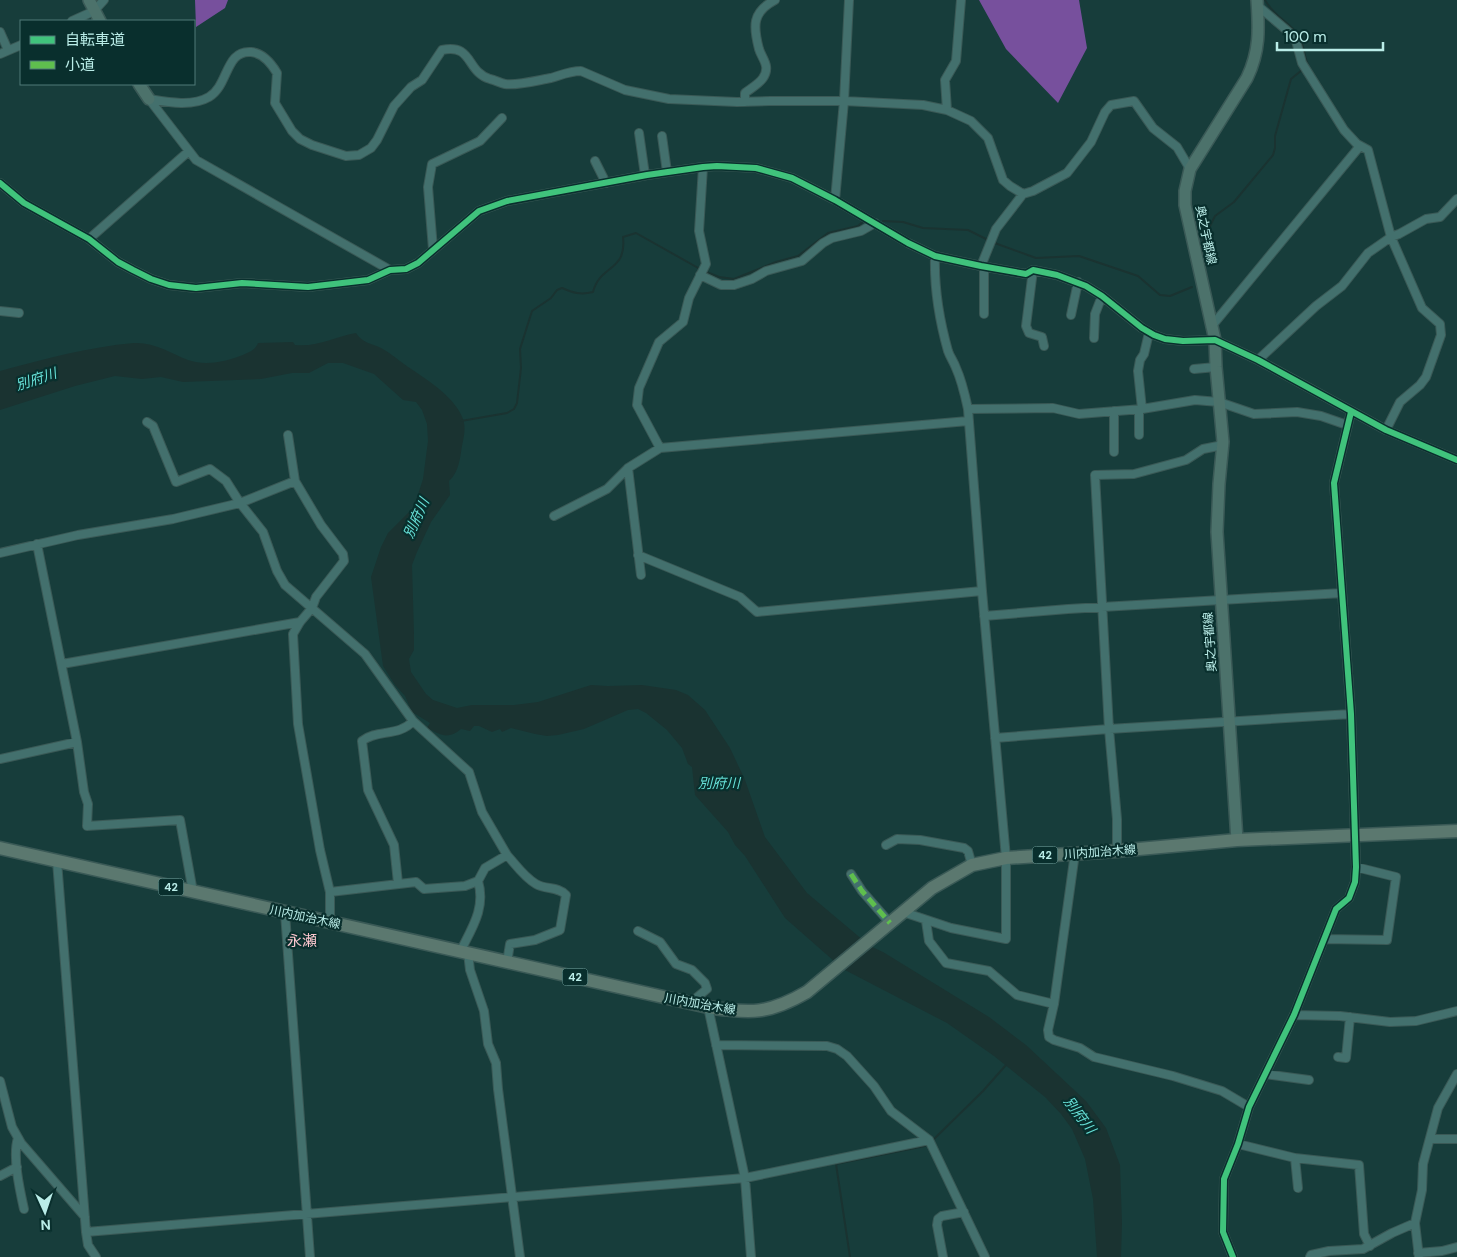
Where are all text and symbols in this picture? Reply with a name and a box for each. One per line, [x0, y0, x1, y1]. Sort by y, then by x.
legend [20, 20, 195, 85]
scale bar [1277, 20, 1383, 52]
text: 100 m [1284, 27, 1327, 47]
text: 自転車道 [65, 30, 125, 50]
text: 小道 [65, 55, 95, 75]
street label: 奥之宇都線 [1192, 204, 1220, 266]
water label: 別府川 [13, 363, 61, 394]
water label: 別府川 [399, 493, 434, 541]
street label: 奥之宇都線 [1200, 612, 1220, 672]
water label: 別府川 [698, 774, 742, 792]
street label: 川内加治木線 [1064, 842, 1136, 862]
road number: 42 [1032, 846, 1058, 864]
road number: 42 [158, 879, 184, 896]
street label: 川内加治木線 [268, 902, 342, 932]
district label: 永瀬 [287, 931, 317, 951]
road number: 42 [562, 969, 588, 986]
street label: 川内加治木線 [663, 990, 737, 1018]
water label: 別府川 [1060, 1093, 1101, 1139]
north arrow [20, 1187, 70, 1237]
text: N [40, 1216, 51, 1234]

